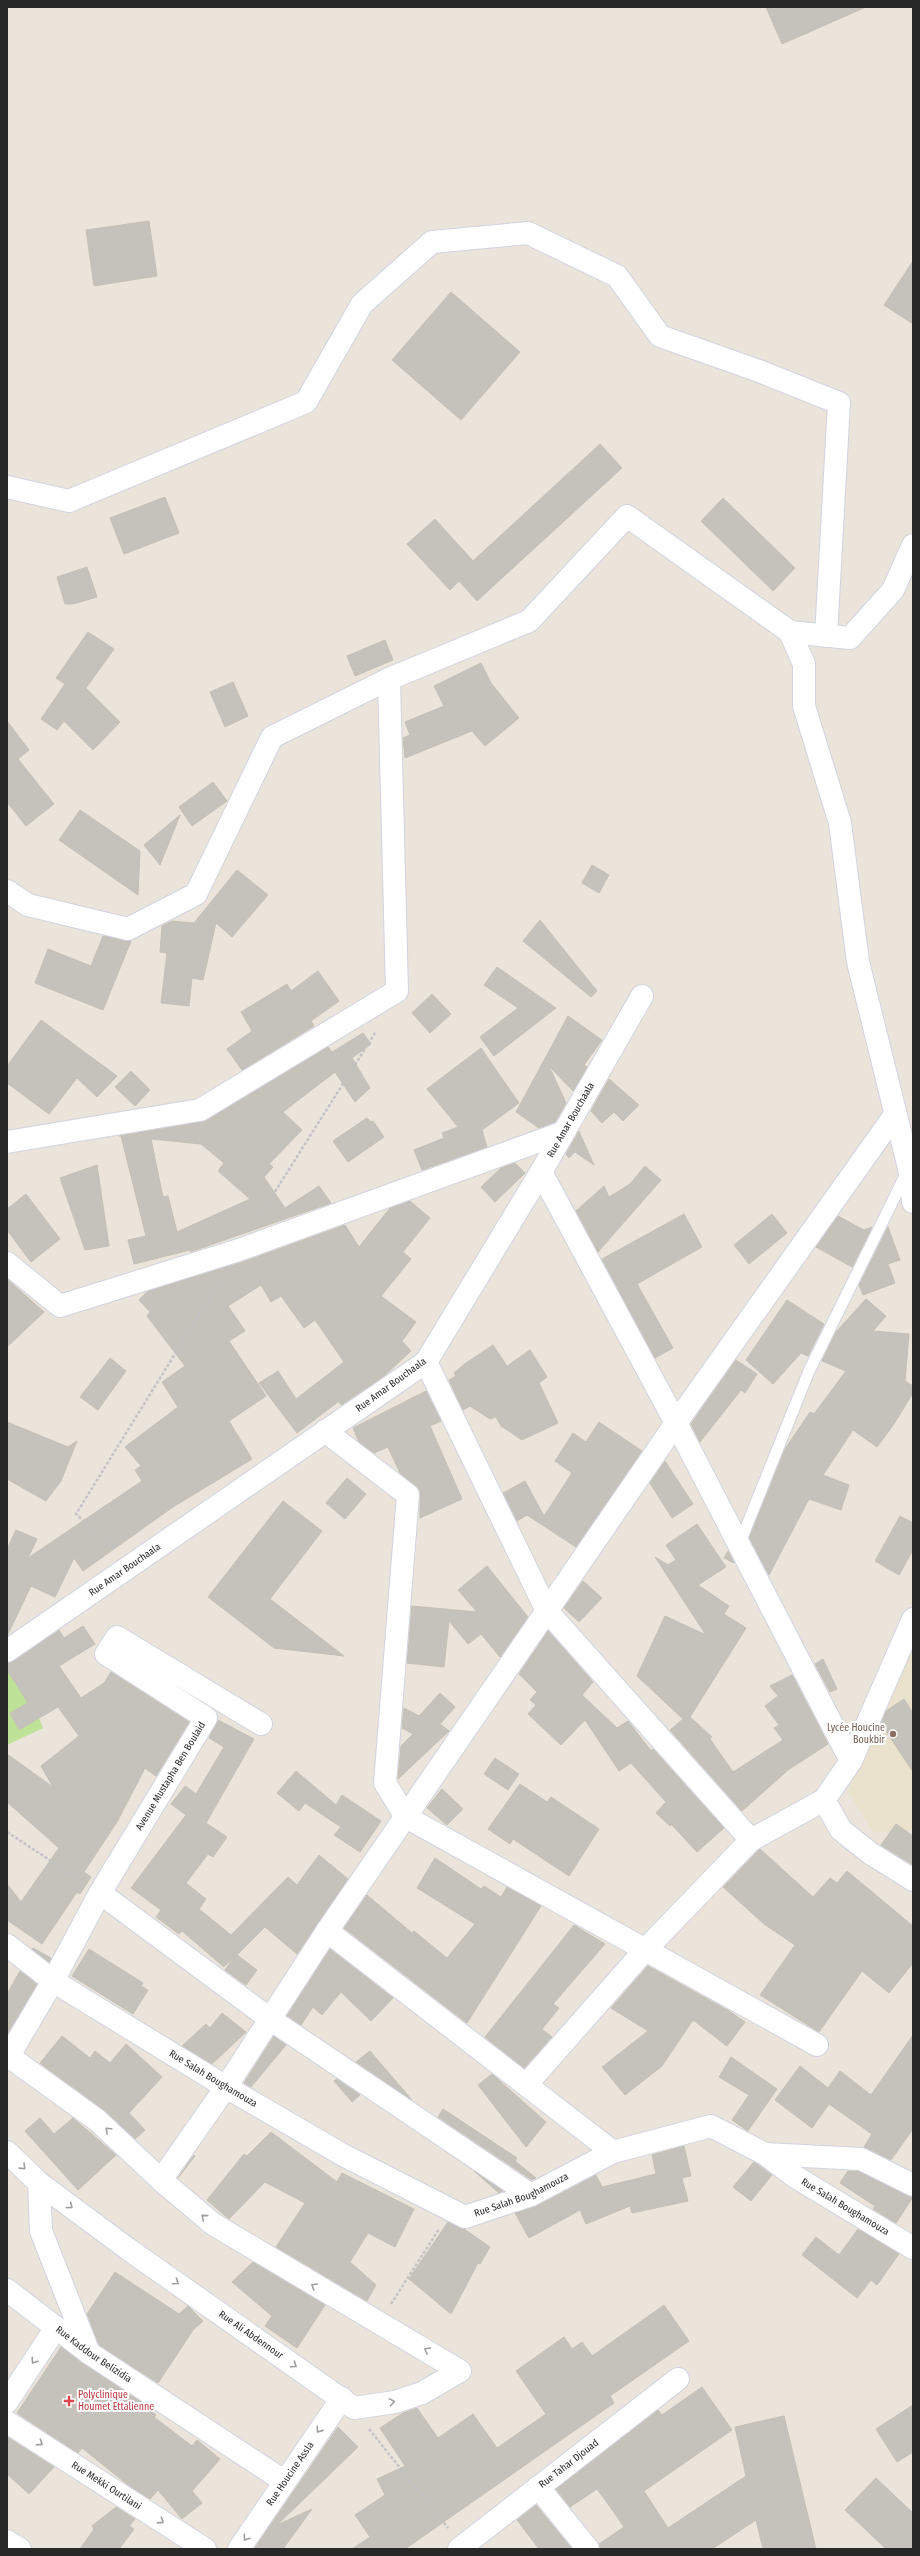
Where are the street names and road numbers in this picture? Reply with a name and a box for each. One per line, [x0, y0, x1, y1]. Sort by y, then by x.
street label: Rue Amar Bouchaala [545, 1080, 597, 1160]
street label: Rue Amar Bouchaala [353, 1355, 429, 1415]
street label: Rue Amar Bouchaala [87, 1541, 163, 1599]
street label: Avenue Mustapha Ben Boulaid [133, 1720, 208, 1832]
street label: Rue Salah Boughamouza [167, 2048, 259, 2110]
street label: Rue Salah Boughamouza [473, 2170, 570, 2219]
street label: Rue Salah Boughamouza [799, 2176, 891, 2238]
street label: Rue Ali Abdennour [216, 2308, 286, 2362]
street label: Rue Kaddour Belizidia [53, 2324, 134, 2385]
street label: Rue Tahar Djouad [537, 2437, 601, 2491]
street label: Rue Houcine Assla [264, 2439, 316, 2508]
street label: Rue Mekki Ourtilani [69, 2459, 143, 2512]

